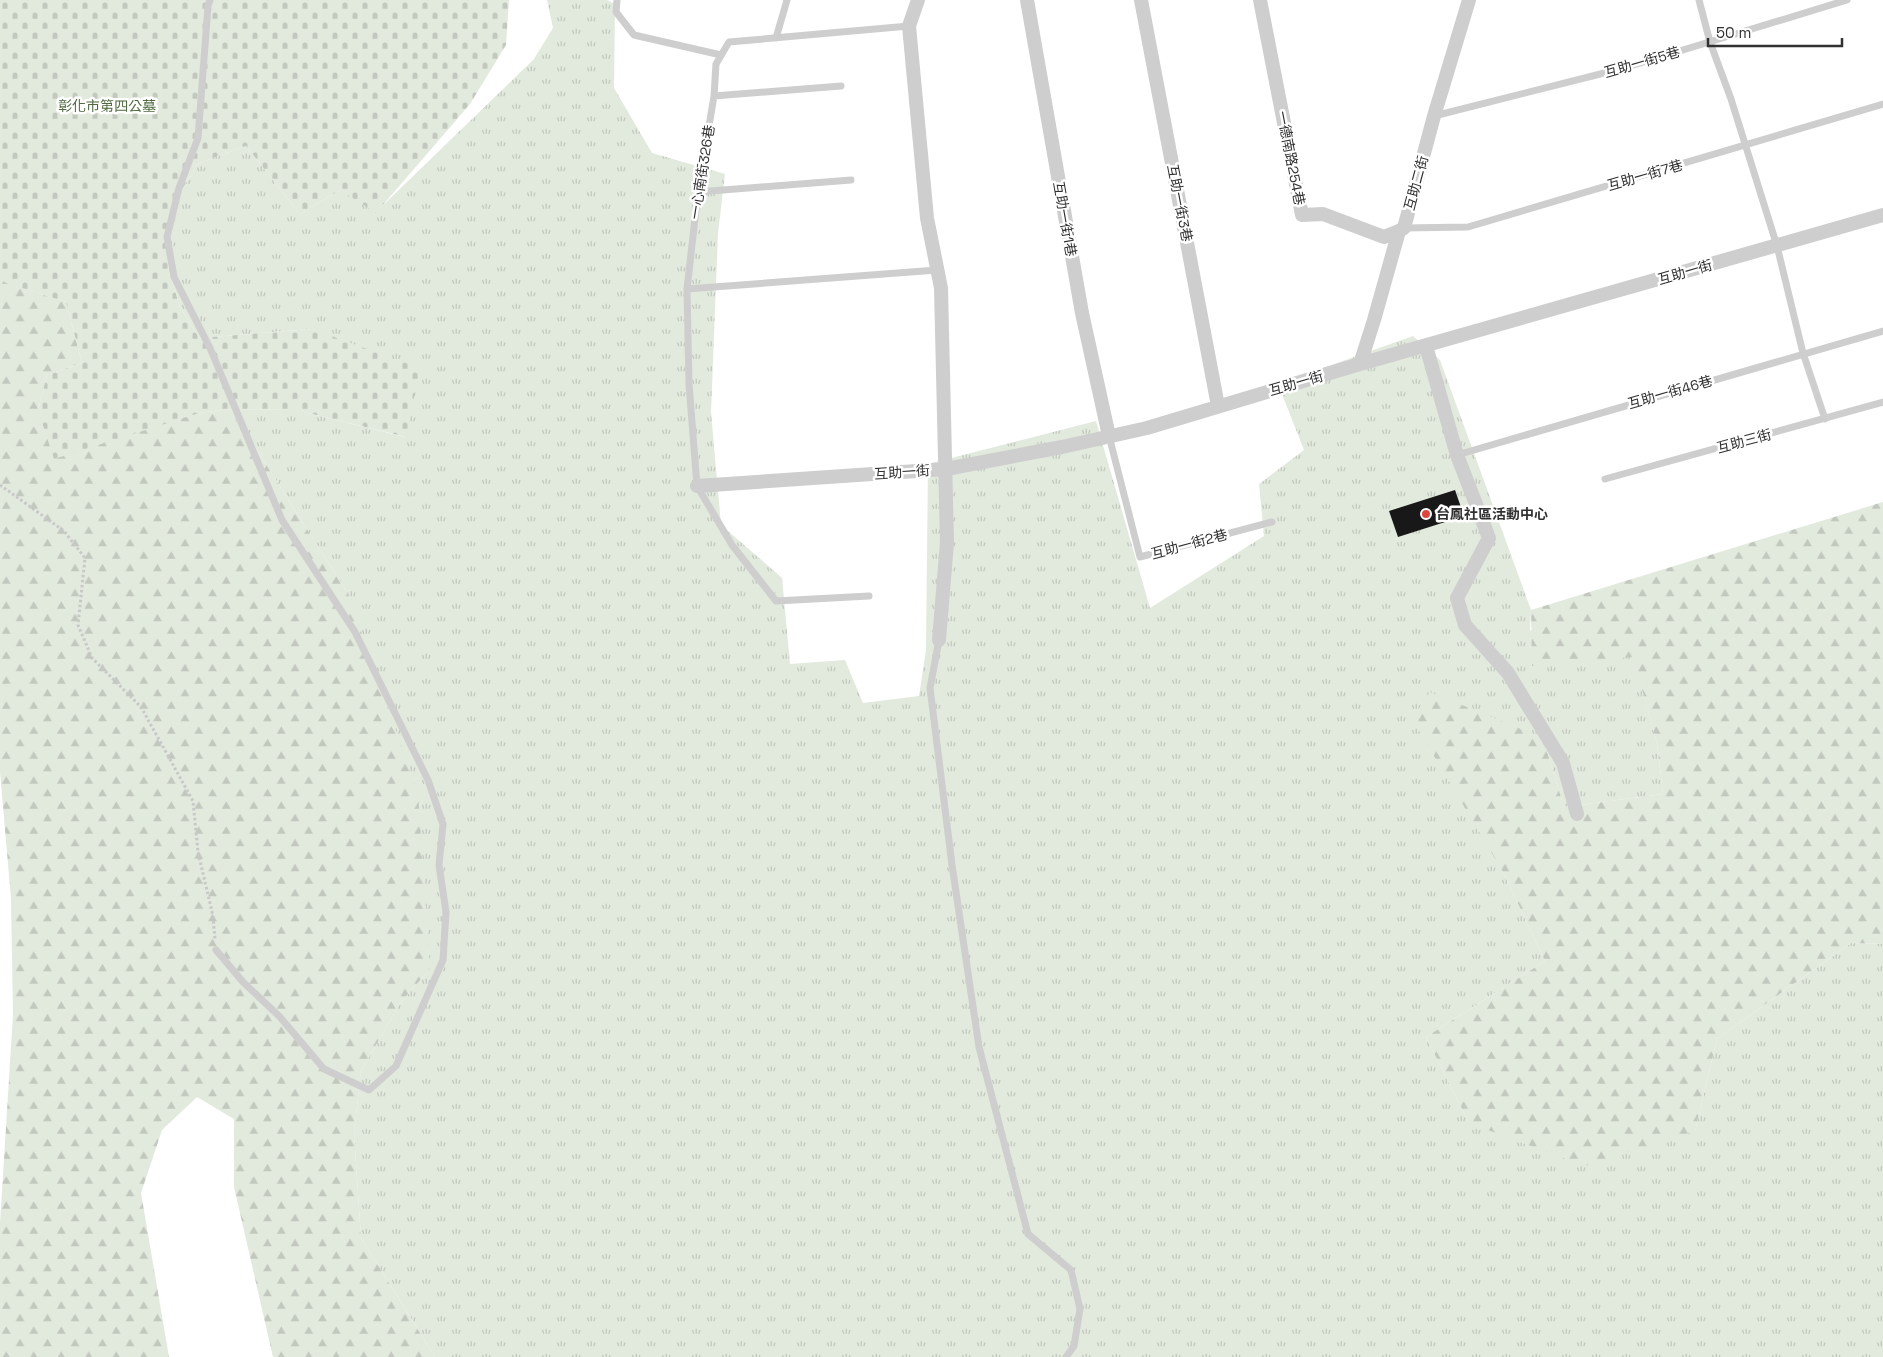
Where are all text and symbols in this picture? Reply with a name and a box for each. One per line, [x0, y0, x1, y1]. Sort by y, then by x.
scale bar [1708, 15, 1842, 47]
text: 50 m [1716, 23, 1751, 42]
street label: 互助一街5巷 [1602, 43, 1682, 81]
park label: 彰化市第四公墓 [58, 97, 156, 115]
street label: 一德南路254巷 [1273, 109, 1309, 207]
street label: 一心南街326巷 [686, 123, 718, 221]
street label: 互助二街 [1400, 154, 1432, 212]
street label: 互助一街7巷 [1605, 156, 1685, 194]
street label: 互助一街3巷 [1164, 163, 1196, 243]
street label: 互助一街1巷 [1050, 180, 1080, 258]
street label: 互助一街 [1656, 256, 1714, 288]
street label: 互助一街 [1267, 367, 1325, 399]
street label: 互助一街46巷 [1626, 371, 1714, 413]
street label: 互助三街 [1715, 425, 1773, 457]
street label: 互助一街 [873, 461, 931, 483]
place label: 台鳳社區活動中心 [1436, 505, 1548, 523]
marker: 台鳳社區活動中心 [1420, 508, 1432, 520]
street label: 互助一街2巷 [1149, 525, 1229, 563]

